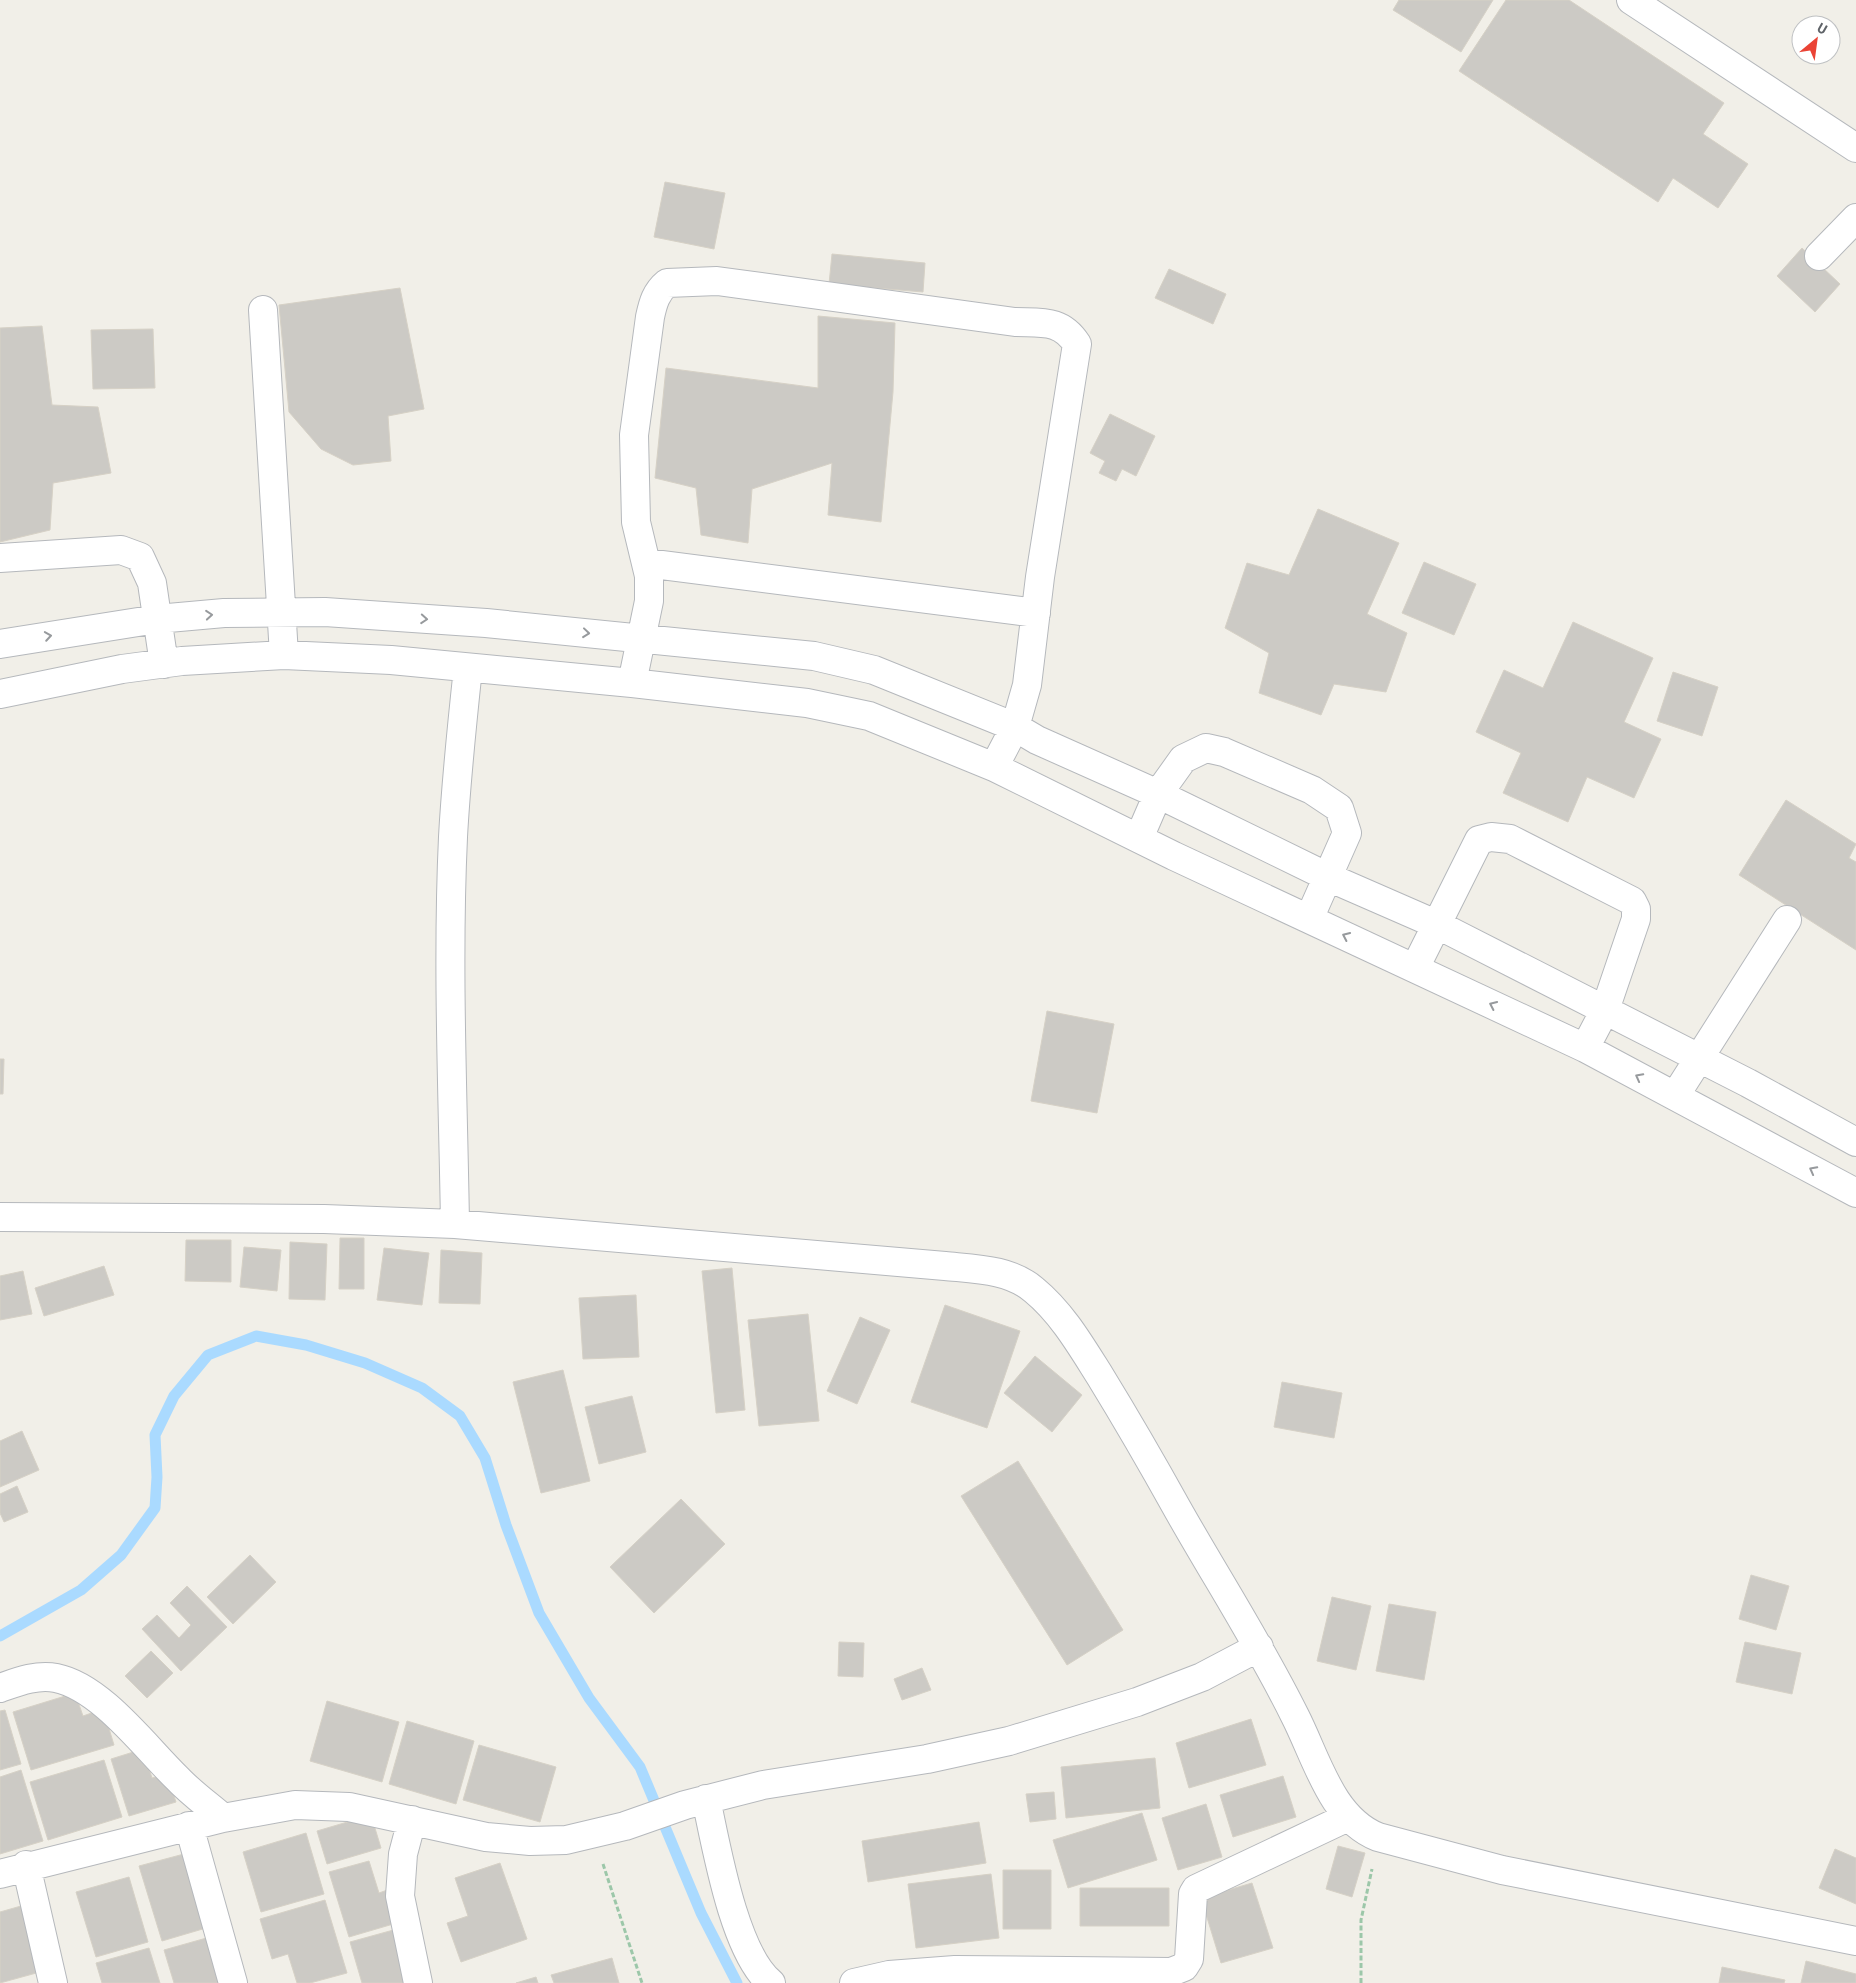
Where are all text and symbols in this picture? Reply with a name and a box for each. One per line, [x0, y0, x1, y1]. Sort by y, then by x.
north arrow [1791, 15, 1841, 65]
text: U [1815, 19, 1831, 38]
one-way arrow [205, 610, 213, 621]
one-way arrow [420, 614, 428, 625]
one-way arrow [582, 627, 590, 638]
one-way arrow [45, 631, 53, 642]
one-way arrow [1342, 932, 1351, 942]
one-way arrow [1489, 1001, 1498, 1011]
one-way arrow [1635, 1073, 1644, 1083]
one-way arrow [1809, 1166, 1818, 1176]

